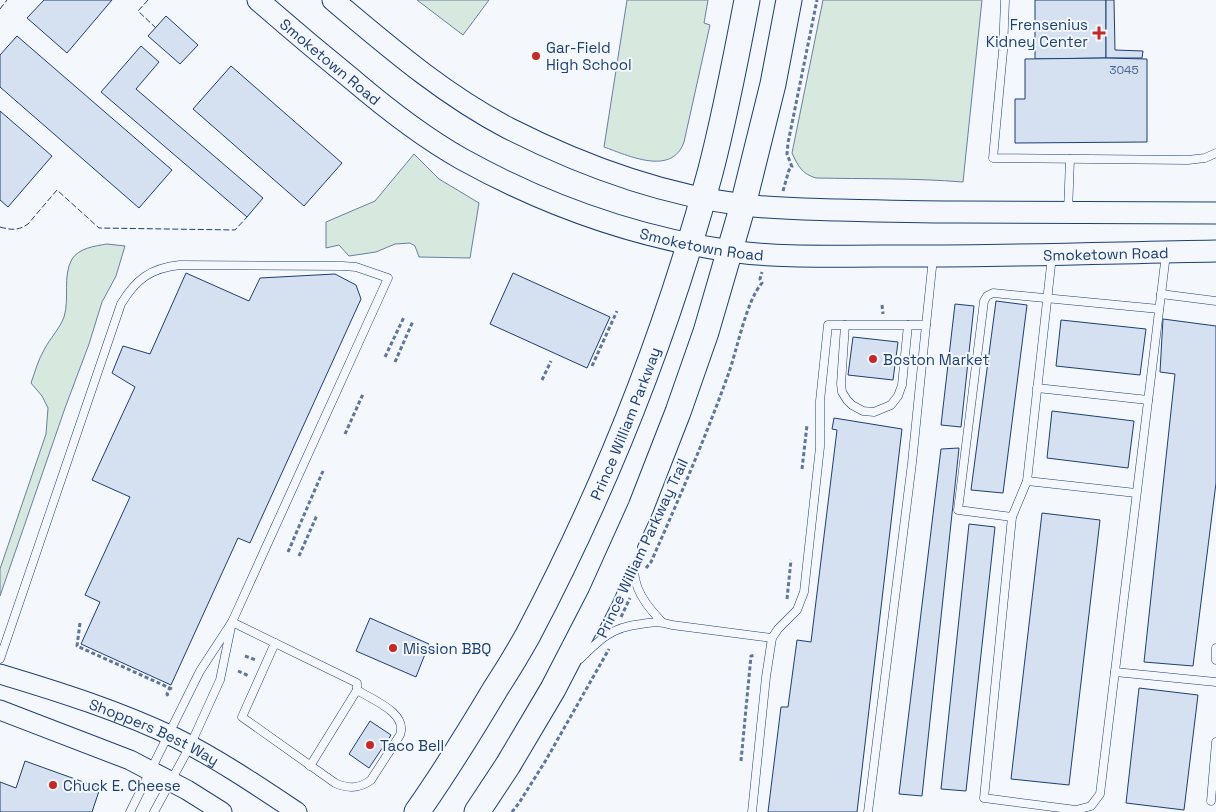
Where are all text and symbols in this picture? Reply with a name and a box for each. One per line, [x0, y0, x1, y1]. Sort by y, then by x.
street label: Smoketown Road [276, 14, 385, 109]
place label: Frensenius Kidney Center [986, 15, 1088, 51]
marker: Frensenius Kidney Center [1092, 26, 1106, 40]
place label: Gar-Field High School [546, 38, 632, 74]
marker: Gar-Field High School [530, 50, 542, 62]
house number: 3045 [1109, 62, 1139, 78]
street label: Smoketown Road [638, 223, 764, 264]
street label: Smoketown Road [1043, 242, 1169, 264]
street label: Prince William Parkway [585, 344, 664, 503]
place label: Boston Market [883, 350, 989, 369]
marker: Boston Market [867, 353, 879, 365]
street label: Prince William Parkway Trail [592, 455, 692, 641]
place label: Mission BBQ [403, 639, 491, 658]
marker: Mission BBQ [387, 642, 399, 654]
street label: Shoppers Best Way [87, 694, 223, 769]
place label: Taco Bell [380, 736, 444, 755]
marker: Taco Bell [364, 739, 376, 751]
place label: Chuck E. Cheese [63, 776, 181, 795]
marker: Chuck E. Cheese [47, 779, 59, 791]

